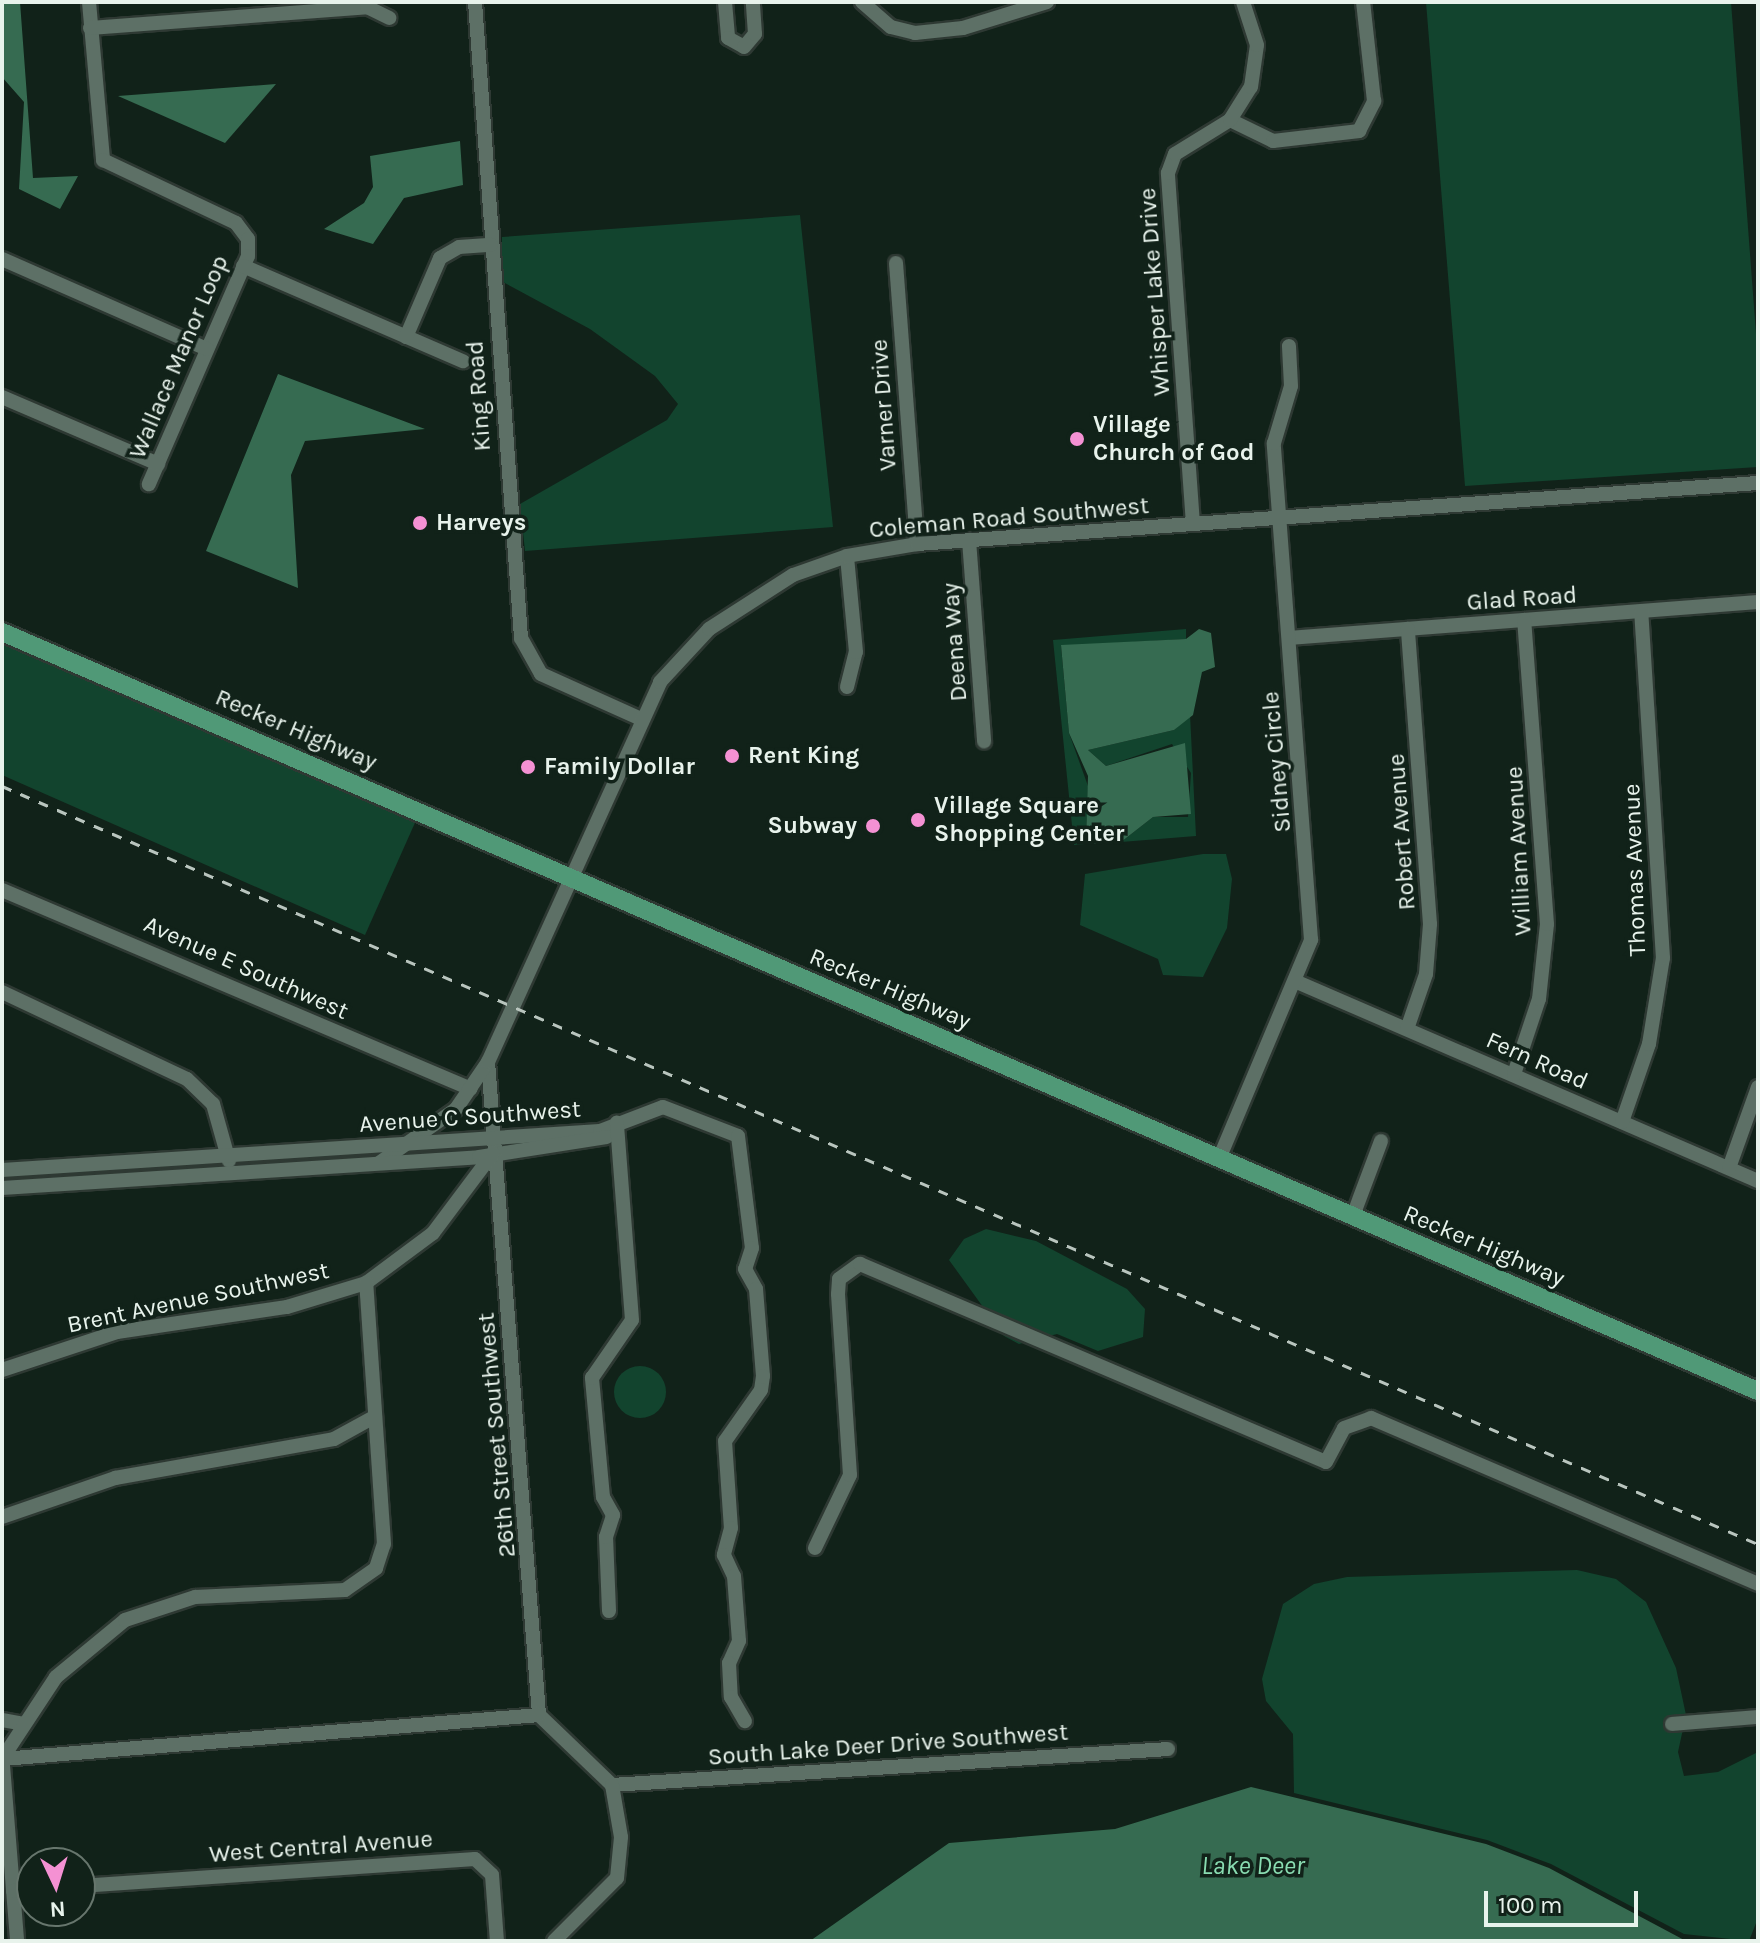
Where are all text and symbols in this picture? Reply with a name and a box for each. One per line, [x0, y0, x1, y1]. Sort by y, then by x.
street label: Whisper Lake Drive [1133, 187, 1177, 397]
street label: Wallace Manor Loop [123, 251, 235, 463]
street label: Varner Drive [865, 338, 903, 472]
street label: King Road [461, 340, 497, 452]
place label: Village Church of God [1093, 411, 1254, 467]
marker: Village Church of God [1068, 430, 1086, 448]
street label: Coleman Road Southwest [868, 491, 1150, 545]
place label: Harveys [436, 509, 526, 537]
marker: Harveys [411, 514, 429, 532]
street label: Glad Road [1466, 581, 1578, 617]
street label: Deena Way [936, 582, 974, 702]
street label: Recker Highway [211, 683, 381, 777]
street label: Sidney Circle [1256, 690, 1298, 834]
place label: Rent King [748, 742, 859, 770]
marker: Rent King [723, 747, 741, 765]
place label: Family Dollar [544, 753, 695, 781]
street label: Robert Avenue [1382, 753, 1422, 911]
marker: Family Dollar [519, 758, 537, 776]
street label: William Avenue [1500, 766, 1538, 936]
street label: Thomas Avenue [1618, 783, 1652, 957]
place label: Village Square Shopping Center [934, 792, 1124, 848]
marker: Village Square Shopping Center [909, 811, 927, 829]
place label: Subway [768, 812, 857, 840]
marker: Subway [864, 817, 882, 835]
street label: Avenue E Southwest [139, 910, 353, 1026]
street label: Recker Highway [805, 942, 975, 1036]
street label: Fern Road [1482, 1026, 1592, 1096]
street label: Avenue C Southwest [358, 1095, 582, 1139]
street label: Recker Highway [1399, 1199, 1569, 1293]
street label: Brent Avenue Southwest [65, 1256, 331, 1340]
street label: 26th Street Southwest [472, 1311, 522, 1559]
street label: South Lake Deer Drive Southwest [707, 1718, 1069, 1772]
street label: West Central Avenue [208, 1825, 434, 1869]
north arrow [16, 1847, 96, 1927]
water label: Lake Deer [1201, 1850, 1305, 1882]
scale bar [1488, 1875, 1642, 1925]
text: 100 m [1498, 1891, 1563, 1919]
text: N [49, 1895, 66, 1922]

